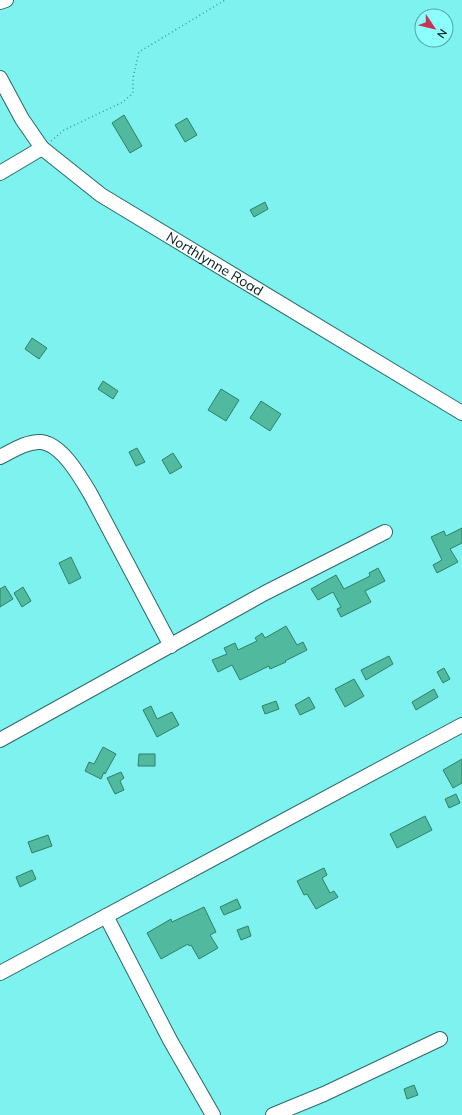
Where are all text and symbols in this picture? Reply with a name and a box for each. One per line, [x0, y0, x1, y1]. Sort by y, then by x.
north arrow [414, 8, 454, 48]
text: N [434, 26, 450, 41]
street label: Northlynne Road [163, 228, 266, 300]

